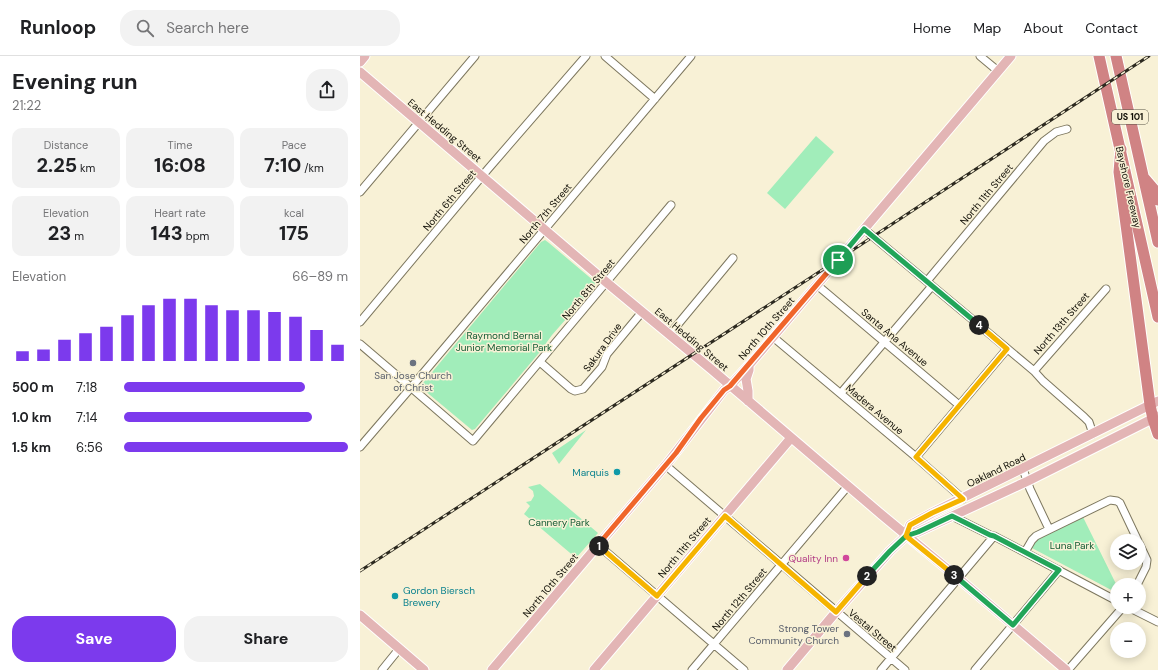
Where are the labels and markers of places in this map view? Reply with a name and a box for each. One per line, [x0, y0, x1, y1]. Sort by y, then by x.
pin [821, 243, 855, 277]
pin: 4 [969, 315, 989, 335]
marker: San Jose Church of Christ [408, 358, 418, 368]
place label: San Jose Church of Christ [374, 369, 452, 394]
place label: Marquis [572, 466, 609, 479]
marker: Marquis [612, 467, 622, 477]
pin: 1 [589, 536, 609, 556]
place label: Quality Inn [789, 552, 838, 565]
marker: Quality Inn [841, 553, 851, 563]
pin: 3 [944, 565, 964, 585]
pin: 2 [857, 566, 877, 586]
place label: Gordon Biersch Brewery [403, 584, 475, 609]
marker: Gordon Biersch Brewery [390, 591, 400, 601]
place label: Strong Tower Community Church [748, 622, 839, 647]
marker: Strong Tower Community Church [842, 629, 852, 639]

